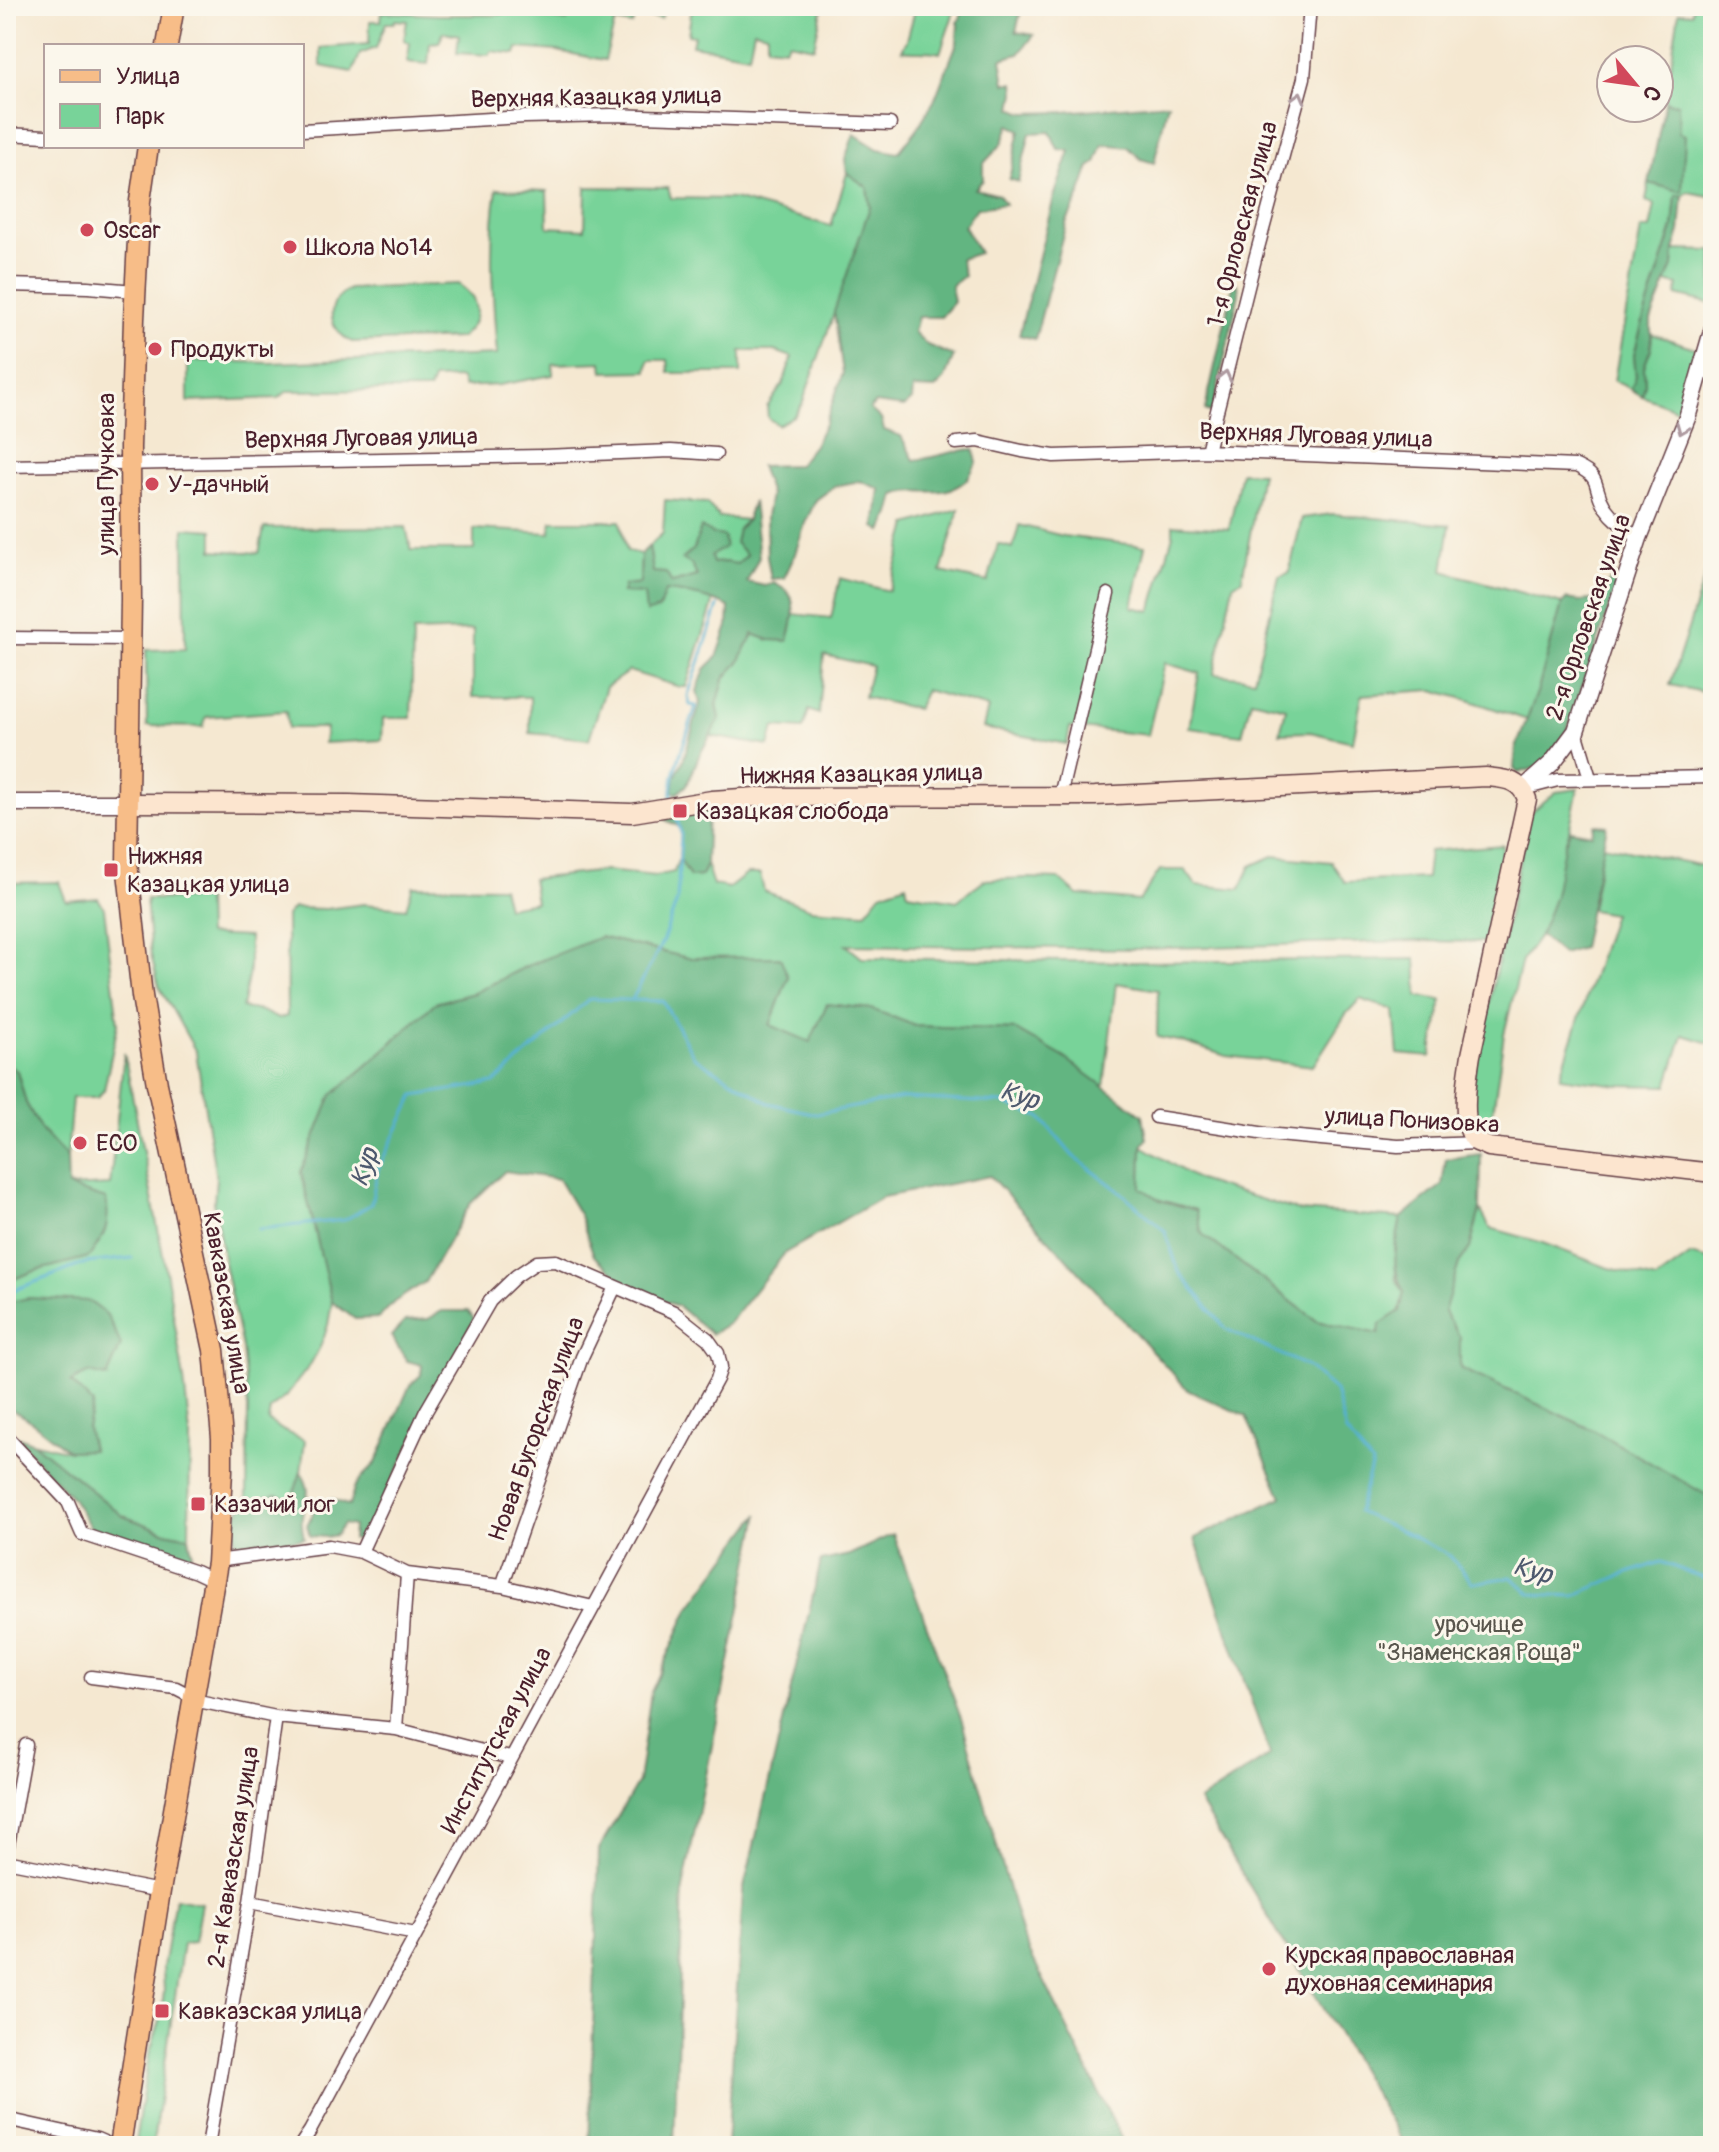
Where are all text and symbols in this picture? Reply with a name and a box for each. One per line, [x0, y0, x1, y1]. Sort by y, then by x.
legend [44, 44, 304, 148]
north arrow [1595, 44, 1675, 124]
text: Улица [116, 62, 180, 91]
text: С [1636, 80, 1667, 106]
street label: Верхняя Казацкая улица [470, 81, 722, 114]
one-way arrow [1289, 91, 1306, 105]
text: Парк [116, 102, 165, 131]
street label: 1-я Орловская улица [1201, 118, 1284, 330]
place label: Oscar [103, 216, 161, 245]
marker: Oscar [78, 221, 96, 239]
place label: Школа №14 [306, 233, 432, 262]
marker: Школа №14 [281, 238, 299, 256]
place label: Продукты [171, 335, 274, 364]
marker: Продукты [146, 340, 164, 358]
one-way arrow [1216, 369, 1233, 383]
street label: улица Пучковка [92, 393, 121, 556]
street label: Верхняя Луговая улица [1199, 417, 1433, 454]
one-way arrow [1676, 421, 1692, 435]
street label: Верхняя Луговая улица [244, 422, 478, 455]
place label: У-дачный [168, 470, 269, 499]
marker: У-дачный [143, 475, 161, 493]
street label: 2-я Орловская улица [1540, 510, 1637, 724]
street label: Нижняя Казацкая улица [739, 758, 983, 791]
place label: Казацкая слобода [696, 797, 889, 826]
marker: Казацкая слобода [671, 802, 689, 820]
place label: Нижняя Казацкая улица [127, 842, 290, 899]
marker: Нижняя Казацкая улица [102, 861, 120, 879]
water label: Кур [997, 1075, 1045, 1118]
street label: улица Понизовка [1323, 1101, 1500, 1140]
place label: ECO [96, 1129, 138, 1158]
marker: ECO [71, 1134, 89, 1152]
water label: Кур [344, 1142, 387, 1191]
street label: Кавказская улица [196, 1210, 257, 1396]
street label: Новая Бугорская улица [482, 1313, 591, 1545]
place label: Казачий лог [214, 1490, 335, 1519]
marker: Казачий лог [189, 1495, 207, 1513]
water label: Кур [1510, 1550, 1557, 1592]
park label: урочище "Знаменская Роща" [1377, 1610, 1581, 1667]
street label: Институтская улица [435, 1642, 558, 1838]
street label: 2-я Кавказская улица [202, 1744, 265, 1970]
place label: Курская православная духовная семинария [1285, 1941, 1514, 1998]
marker: Курская православная духовная семинария [1260, 1960, 1278, 1978]
place label: Кавказская улица [178, 1997, 362, 2026]
marker: Кавказская улица [153, 2002, 171, 2020]

